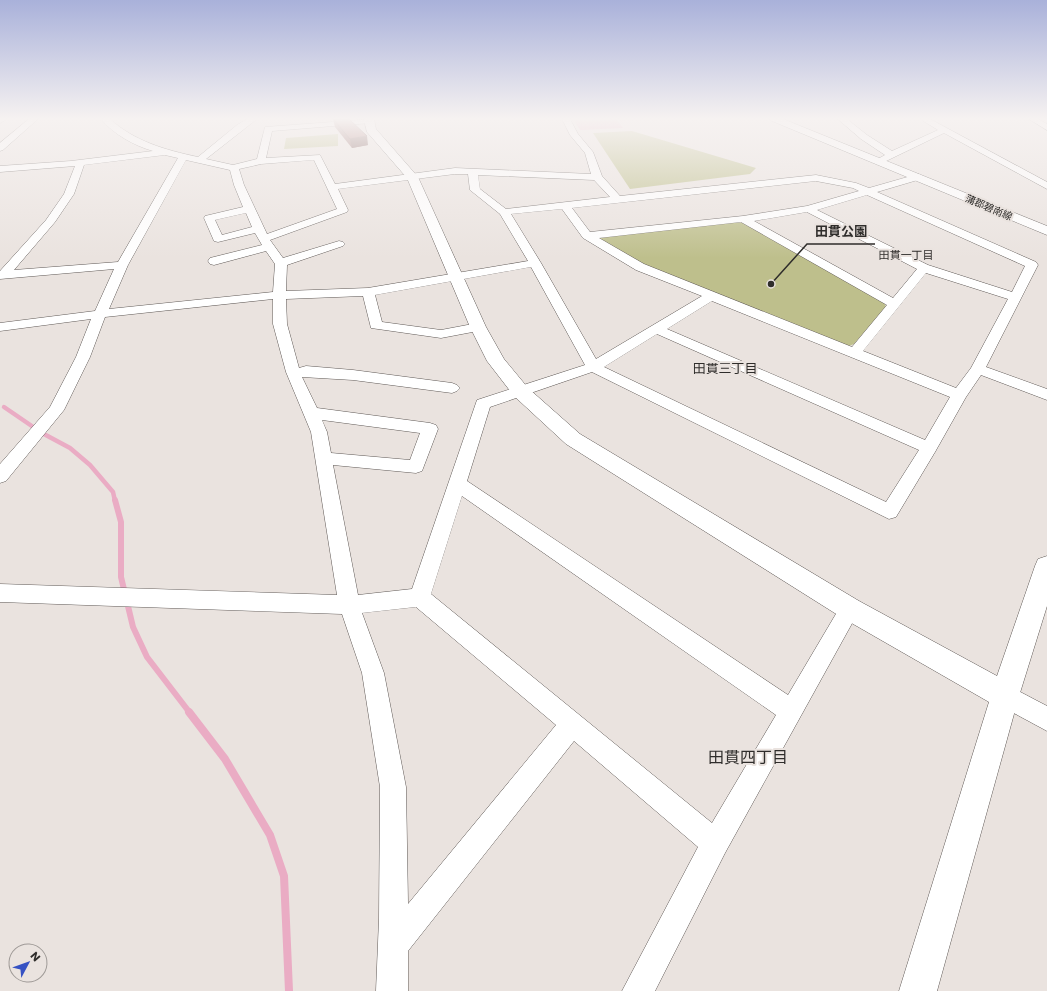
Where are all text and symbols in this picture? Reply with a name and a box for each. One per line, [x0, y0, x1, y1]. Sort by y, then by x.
street label: 蒲郡碧南線 [963, 191, 1015, 224]
callout: 田貫公園 [807, 219, 875, 244]
text: 田貫公園 [815, 222, 867, 241]
district label: 田貫一丁目 [879, 247, 934, 263]
district label: 田貫三丁目 [692, 359, 758, 378]
district label: 田貫四丁目 [708, 746, 788, 769]
north arrow [8, 943, 48, 983]
text: N [27, 948, 44, 965]

